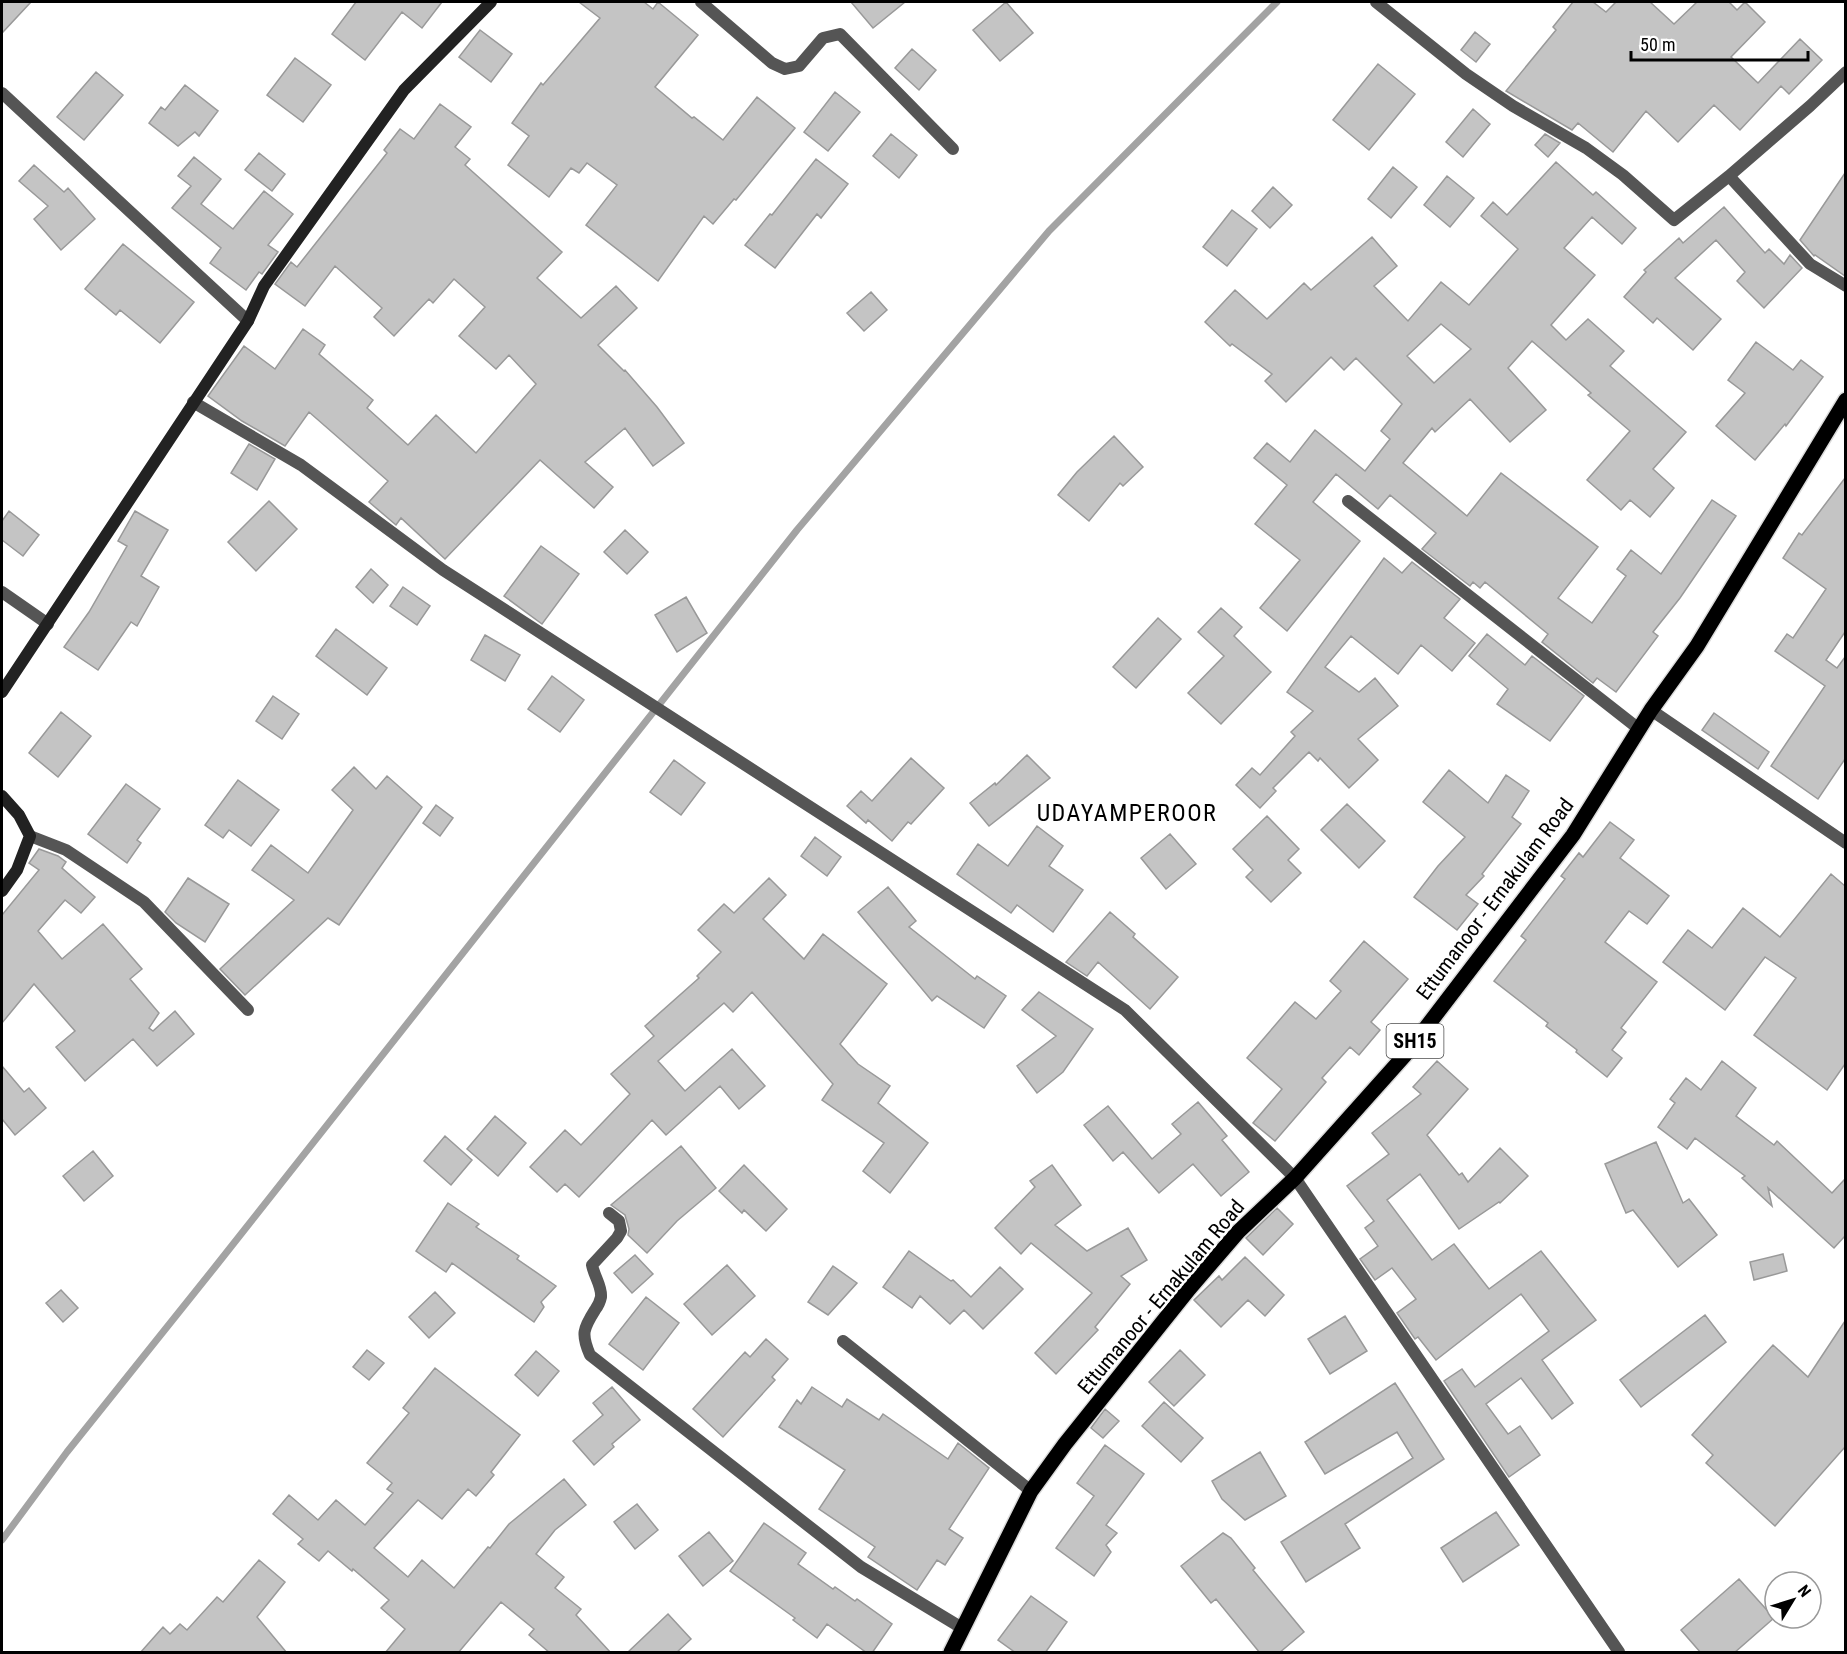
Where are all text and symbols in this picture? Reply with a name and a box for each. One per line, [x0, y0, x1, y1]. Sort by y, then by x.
scale bar [1631, 24, 1808, 62]
text: 50 m [1640, 34, 1675, 55]
street label: Ettumanoor - Ernakulam Road [1411, 794, 1579, 1004]
district label: UDAYAMPEROOR [1037, 799, 1217, 827]
road number: SH15 [1386, 1024, 1444, 1058]
street label: Ettumanoor - Ernakulam Road [1073, 1195, 1249, 1399]
north arrow [1763, 1570, 1823, 1630]
text: N [1794, 1581, 1815, 1601]

